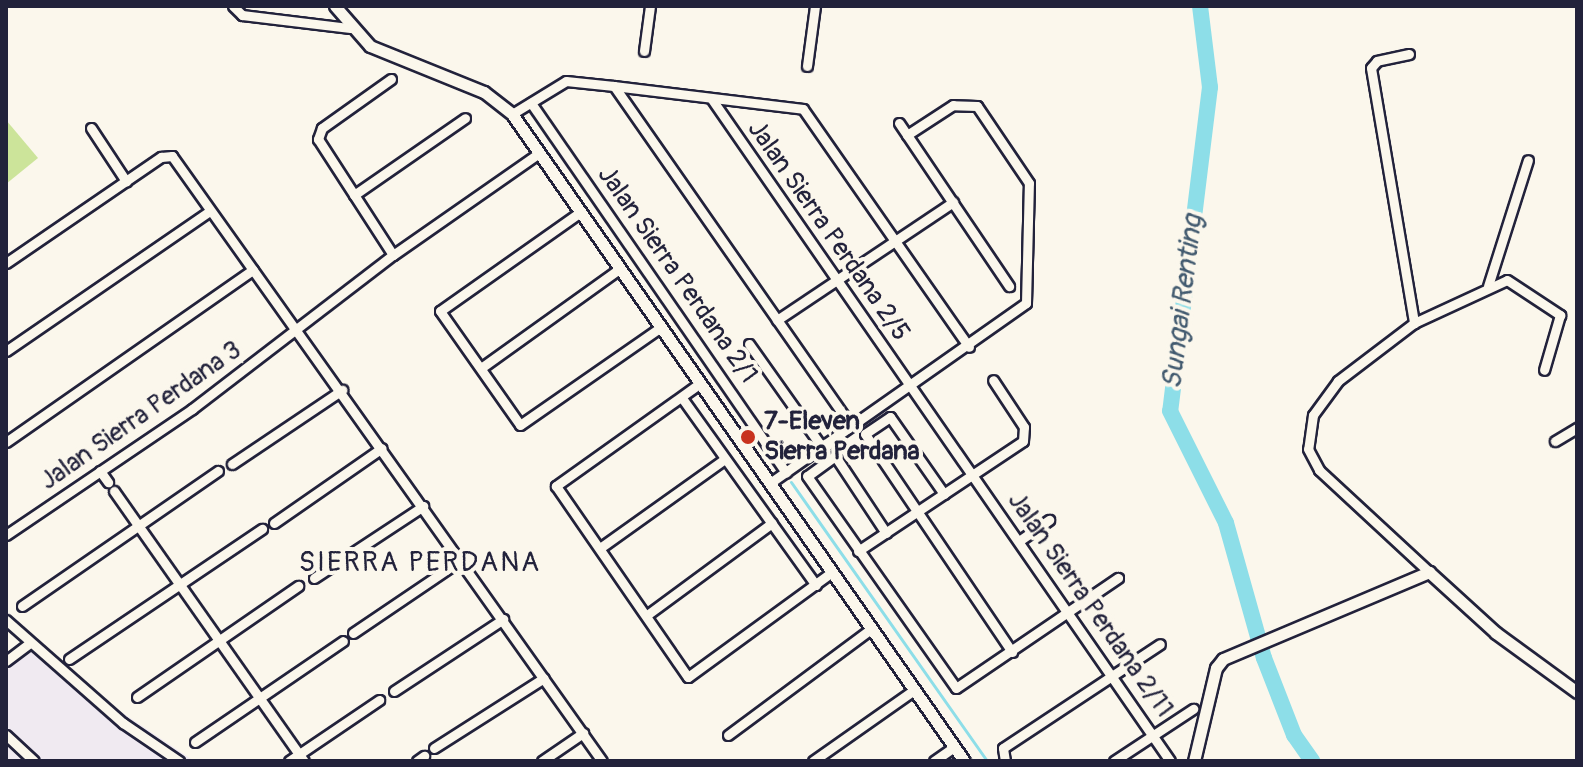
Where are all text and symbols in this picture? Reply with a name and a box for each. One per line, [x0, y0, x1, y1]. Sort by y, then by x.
street label: Jalan Sierra Perdana 2/5 [740, 115, 916, 347]
street label: Jalan Sierra Perdana 2/1 [590, 160, 764, 390]
water label: Sungai Renting [1156, 213, 1210, 391]
street label: Jalan Sierra Perdana 3 [34, 335, 248, 497]
place label: 7-Eleven Sierra Perdana [764, 406, 920, 468]
marker: 7-Eleven Sierra Perdana [739, 428, 757, 446]
street label: Jalan Sierra Perdana 2/11 [1000, 486, 1180, 724]
district label: SIERRA PERDANA [299, 546, 541, 580]

